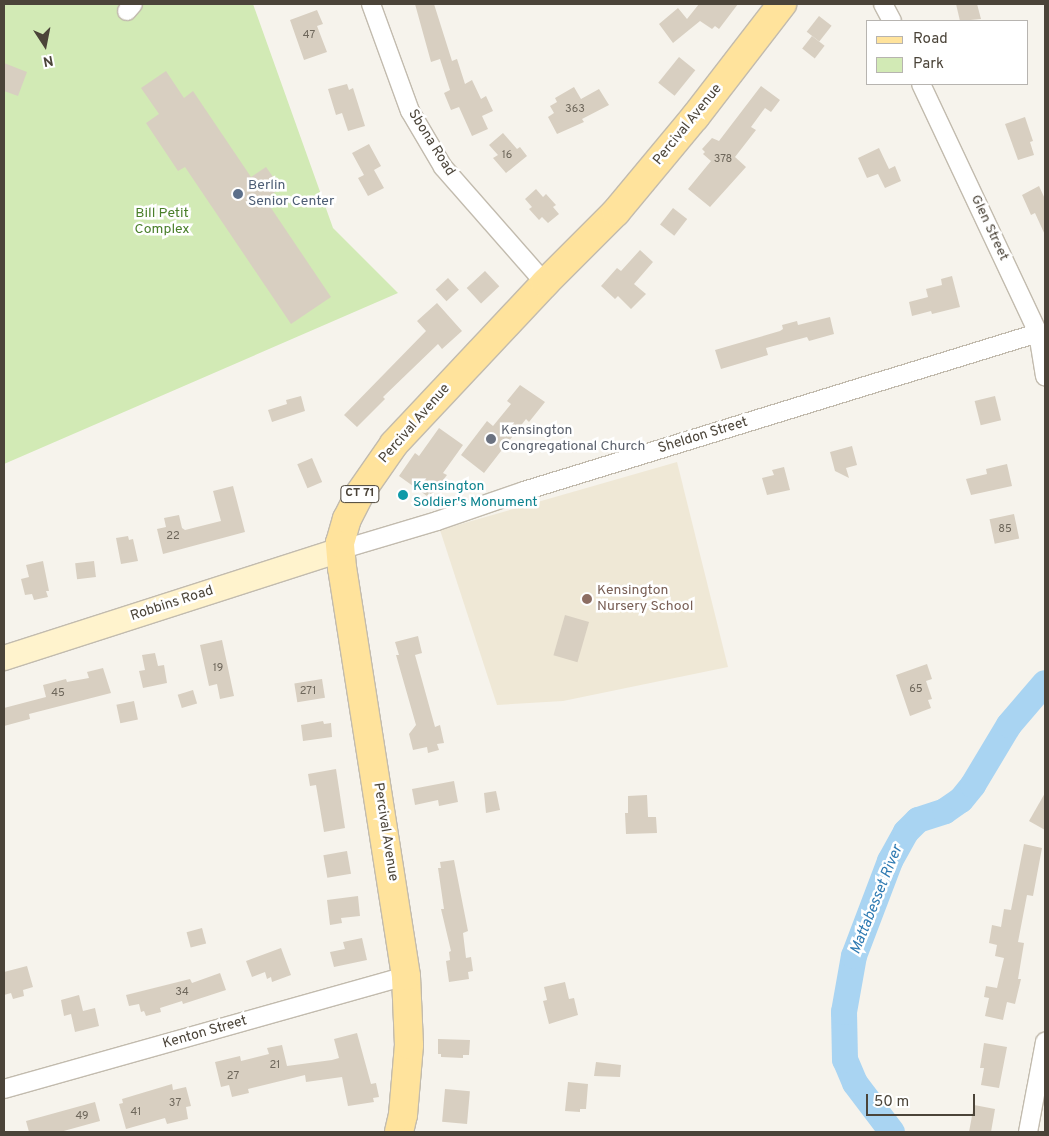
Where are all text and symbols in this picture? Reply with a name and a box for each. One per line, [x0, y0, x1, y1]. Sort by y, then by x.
north arrow [20, 20, 70, 70]
legend [866, 20, 1029, 85]
house number: 47 [303, 28, 315, 42]
text: Road [913, 30, 948, 49]
text: N [41, 51, 55, 70]
text: Park [913, 55, 944, 74]
street label: Percival Avenue [650, 81, 726, 169]
house number: 363 [565, 102, 585, 116]
street label: Sbona Road [404, 107, 458, 179]
house number: 16 [502, 148, 512, 162]
house number: 378 [714, 152, 732, 166]
place label: Berlin Senior Center [248, 178, 334, 210]
marker: Berlin Senior Center [232, 188, 244, 200]
street label: Glen Street [966, 192, 1012, 264]
park label: Bill Petit Complex [135, 206, 189, 238]
street label: Percival Avenue [376, 381, 454, 467]
street label: Sheldon Street [656, 414, 750, 458]
place label: Kensington Congregational Church [501, 423, 645, 456]
marker: Kensington Congregational Church [485, 433, 497, 445]
place label: Kensington Soldier's Monument [413, 479, 538, 512]
road number: CT 71 [340, 484, 380, 504]
marker: Kensington Soldier's Monument [397, 489, 409, 501]
house number: 85 [998, 522, 1012, 536]
house number: 22 [166, 529, 180, 543]
street label: Robbins Road [128, 583, 216, 625]
place label: Kensington Nursery School [597, 583, 693, 616]
marker: Kensington Nursery School [581, 593, 593, 605]
house number: 19 [213, 661, 223, 675]
house number: 65 [909, 682, 923, 696]
house number: 271 [300, 684, 316, 698]
house number: 45 [51, 686, 65, 700]
street label: Percival Avenue [369, 781, 401, 883]
water label: Mattabesset River [847, 843, 907, 957]
house number: 34 [175, 985, 189, 999]
street label: Kenton Street [161, 1013, 249, 1053]
house number: 21 [270, 1058, 280, 1072]
house number: 27 [227, 1069, 239, 1083]
scale bar [869, 1084, 978, 1116]
text: 50 m [874, 1093, 909, 1112]
house number: 37 [169, 1096, 181, 1110]
house number: 41 [131, 1105, 141, 1119]
house number: 49 [75, 1109, 89, 1123]

